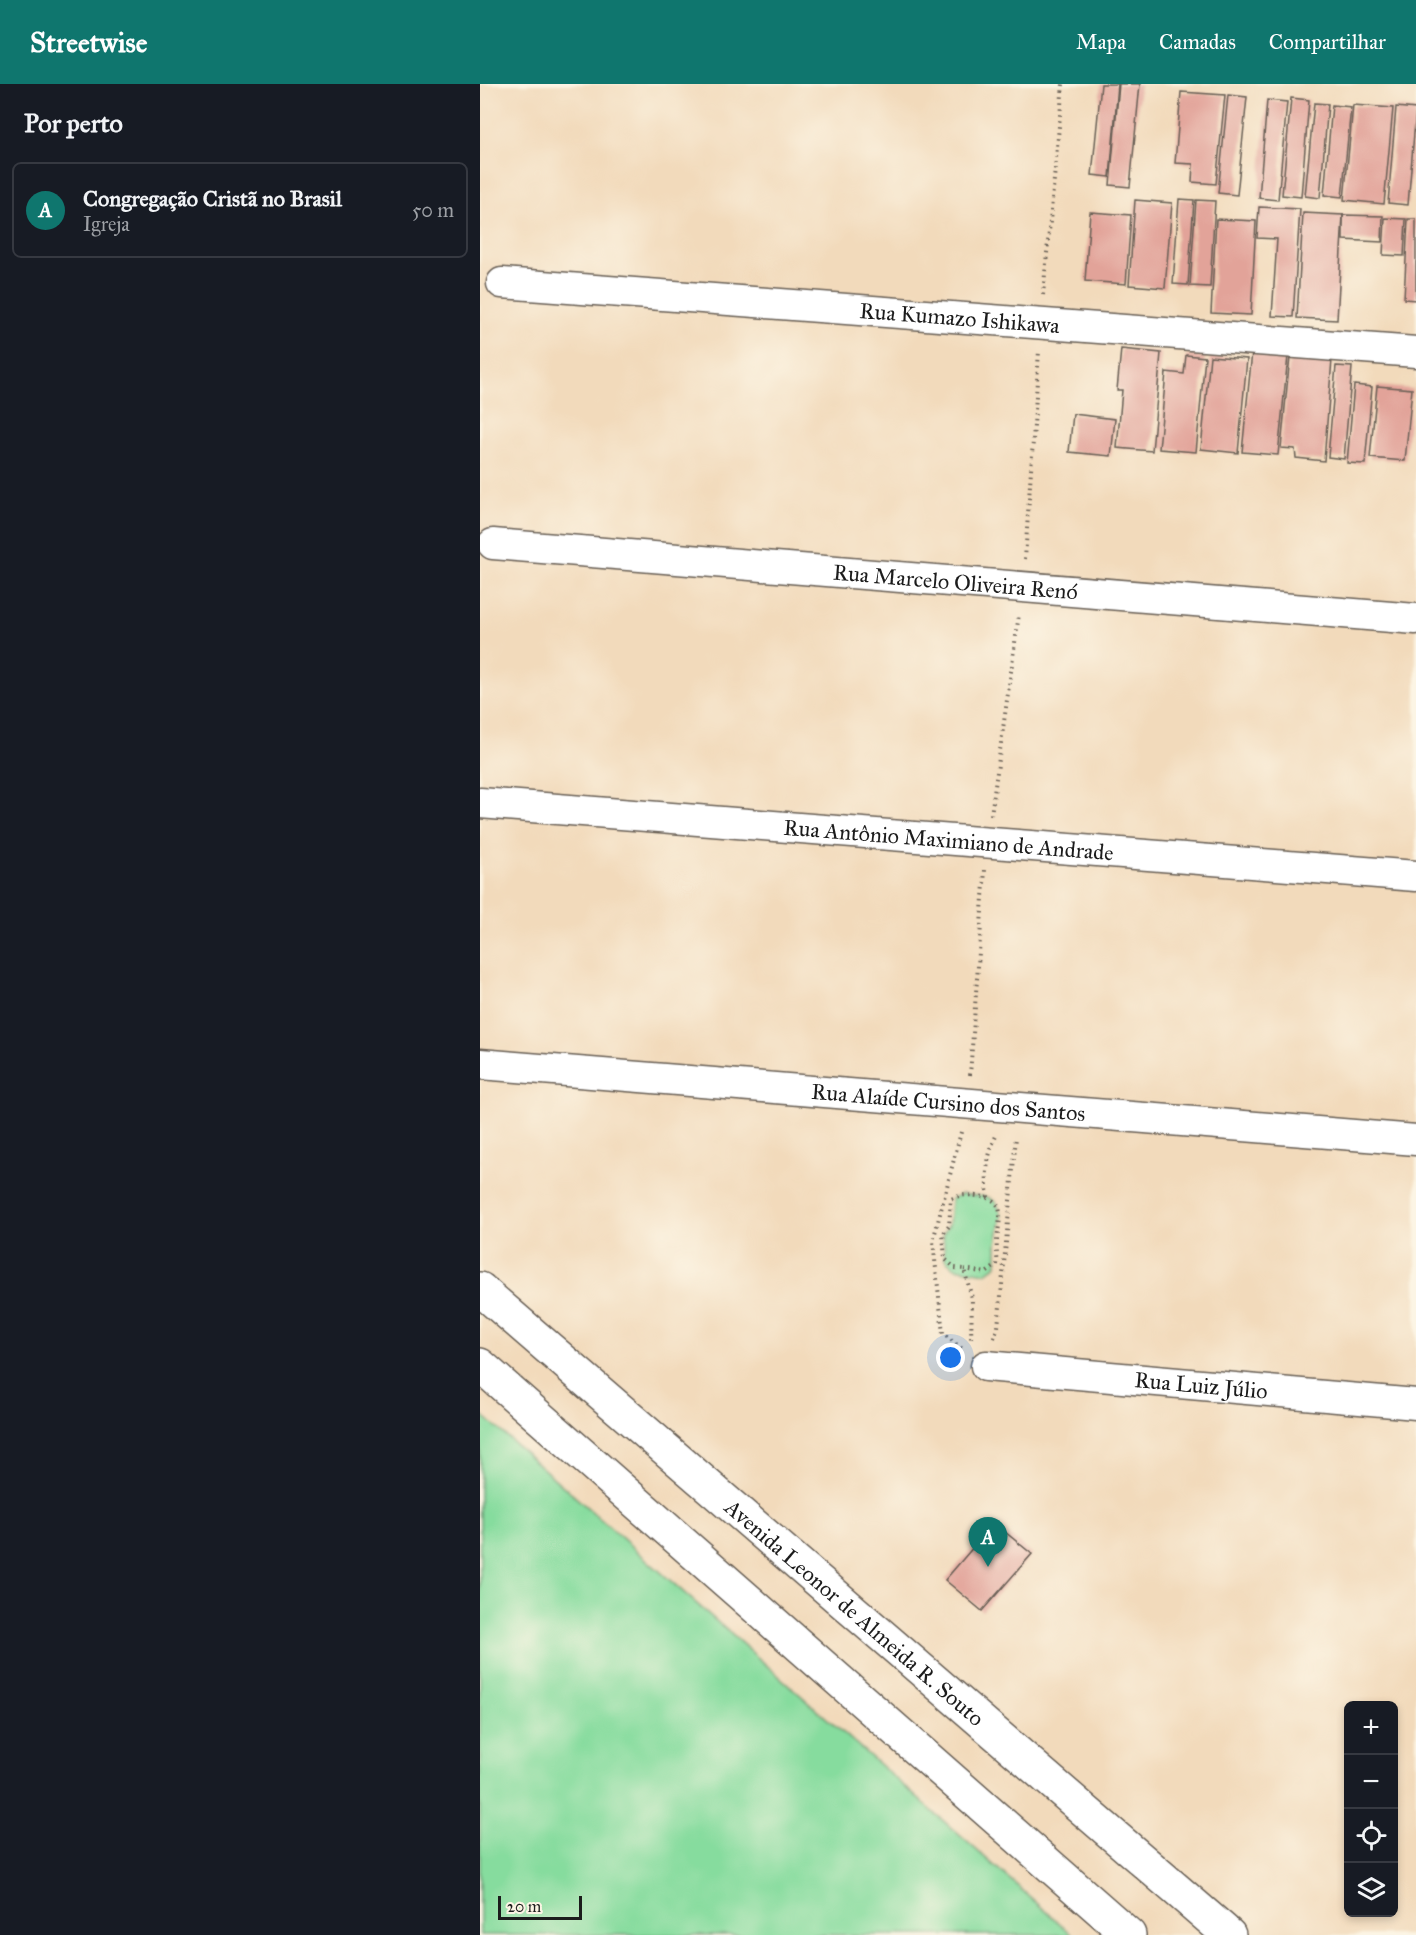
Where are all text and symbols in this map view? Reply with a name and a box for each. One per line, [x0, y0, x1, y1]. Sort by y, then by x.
text: Streetwise [30, 25, 147, 60]
text: Mapa [1076, 29, 1126, 55]
text: Camadas [1159, 29, 1236, 55]
text: Compartilhar [1269, 29, 1386, 55]
text: Por perto [24, 107, 123, 139]
text: Congregação Cristã no Brasil [83, 185, 342, 212]
text: A [39, 198, 52, 222]
text: 50 m [412, 198, 454, 222]
text: Igreja [83, 212, 130, 236]
street label: Rua Kumazo Ishikawa [859, 297, 1061, 339]
street label: Rua Marcelo Oliveira Renó [832, 558, 1079, 605]
street label: Rua Antônio Maximiano de Andrade [783, 813, 1115, 866]
street label: Rua Alaíde Cursino dos Santos [810, 1077, 1087, 1127]
your location [936, 1343, 965, 1372]
street label: Rua Luiz Júlio [1134, 1366, 1269, 1404]
street label: Avenida Leonor de Almeida R. Souto [720, 1493, 988, 1731]
pin: A [968, 1518, 1008, 1567]
map controls [1344, 1701, 1398, 1917]
button: + [1344, 1701, 1398, 1755]
button: − [1344, 1755, 1398, 1809]
button: locate [1344, 1809, 1398, 1863]
button: layers [1344, 1863, 1398, 1917]
scale bar [498, 1893, 582, 1920]
text: 20 m [507, 1897, 541, 1916]

